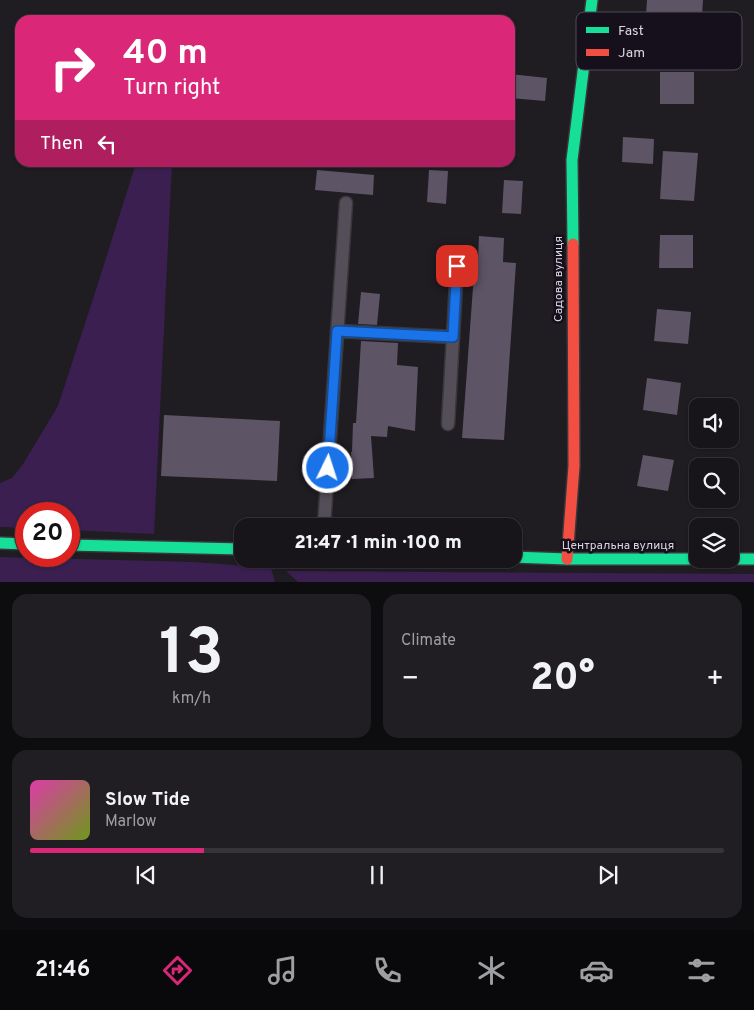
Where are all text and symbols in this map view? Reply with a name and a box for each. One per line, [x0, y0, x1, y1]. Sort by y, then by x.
legend [576, 12, 742, 70]
text: Fast [618, 23, 644, 40]
text: 40 m [123, 32, 208, 76]
icon: right [40, 35, 105, 100]
text: Jam [618, 45, 645, 62]
text: Turn right [123, 75, 220, 102]
icon: left [93, 130, 121, 158]
text: Then [40, 132, 83, 156]
street label: Садова вулиця [551, 236, 567, 322]
pin [436, 245, 478, 287]
icon: arrive [443, 252, 471, 280]
map controls [689, 398, 739, 568]
button: sound [689, 398, 739, 448]
position arrow [301, 441, 353, 493]
button: search [689, 458, 739, 508]
speed limit sign: 20 [15, 502, 80, 567]
button: layers [689, 518, 739, 568]
text: 21:47 · 1 min · 100 m [294, 531, 462, 555]
street label: Центральна вулиця [562, 538, 674, 554]
text: 13 [159, 615, 224, 697]
text: Climate [401, 631, 456, 651]
text: 20° [530, 655, 595, 704]
text: − [401, 662, 419, 698]
text: + [706, 662, 724, 698]
text: km/h [172, 689, 211, 709]
text: Slow Tide [105, 788, 190, 812]
text: Marlow [105, 812, 157, 832]
icon: previous [132, 861, 160, 889]
icon: pause [363, 861, 391, 889]
icon: next [594, 861, 622, 889]
icon: directions [160, 953, 195, 988]
icon: music [265, 953, 300, 988]
icon: phone [370, 953, 405, 988]
icon: climate [474, 953, 509, 988]
icon: car [579, 953, 614, 988]
icon: filters [684, 953, 719, 988]
text: 21:46 [35, 957, 90, 984]

